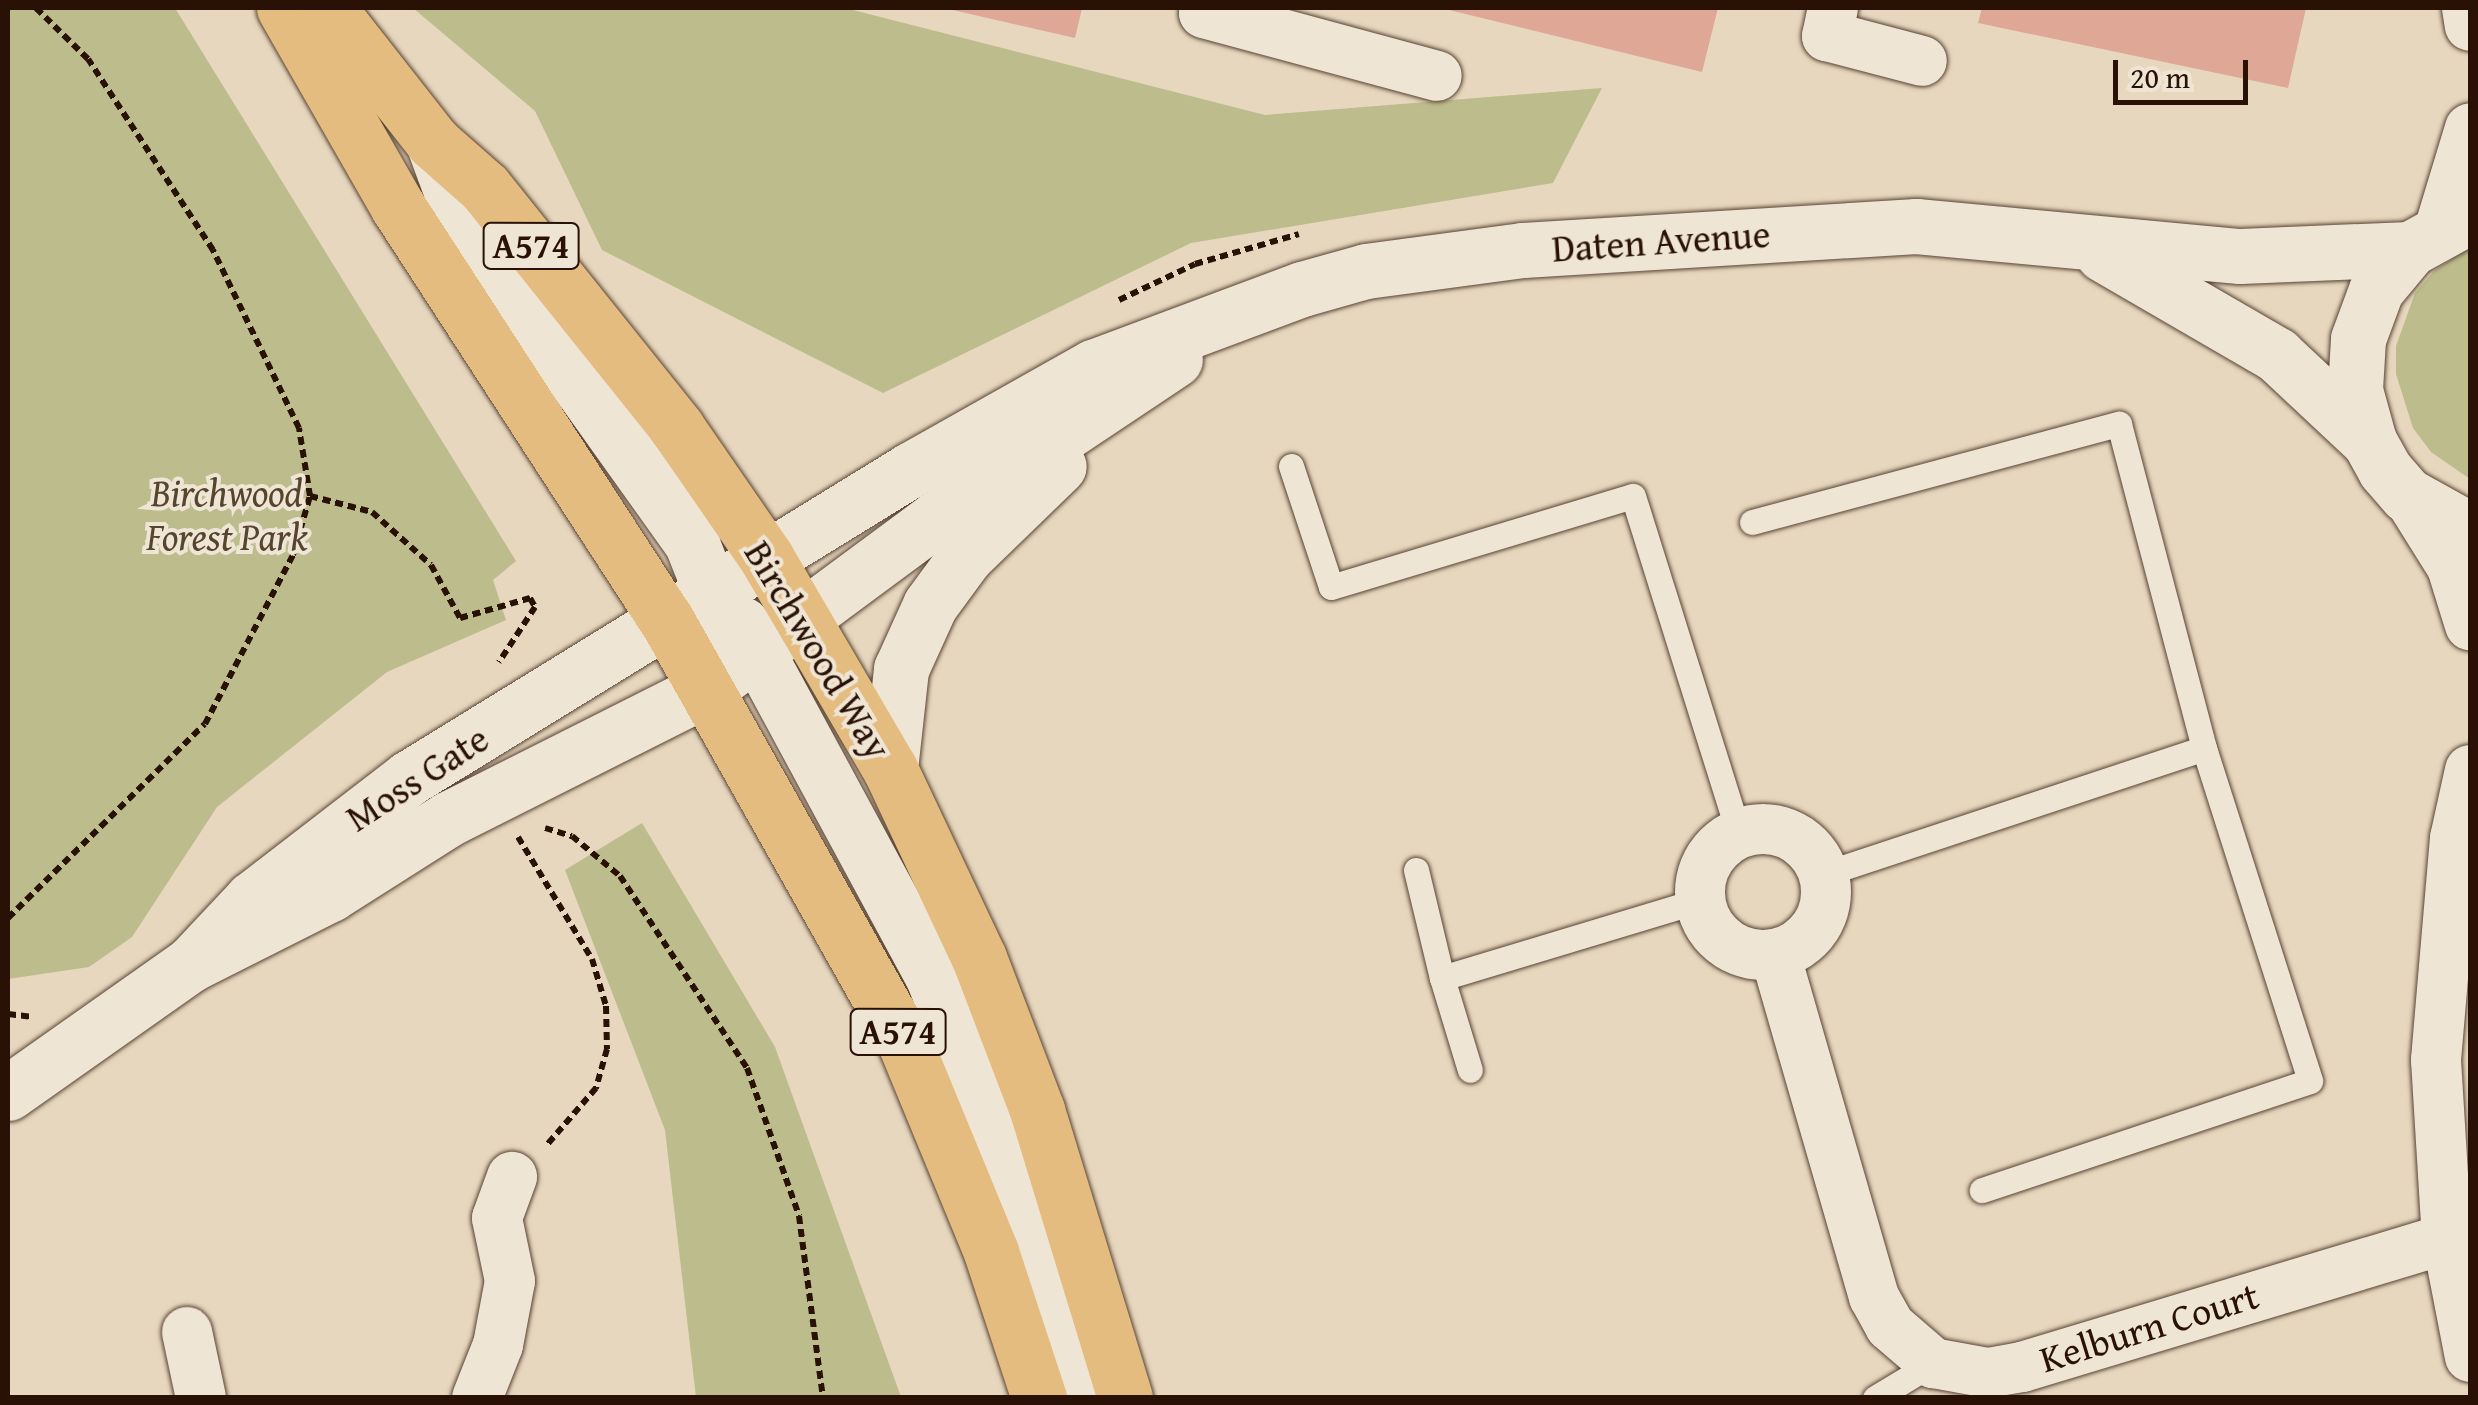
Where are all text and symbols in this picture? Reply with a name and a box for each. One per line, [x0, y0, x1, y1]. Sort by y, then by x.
scale bar [2118, 40, 2253, 102]
text: 20 m [2130, 55, 2190, 99]
street label: Daten Avenue [1550, 211, 1772, 271]
road number: A574 [481, 216, 581, 276]
park label: Birchwood Forest Park [146, 470, 308, 560]
street label: Birchwood Way [735, 533, 901, 767]
street label: Moss Gate [337, 715, 497, 841]
road number: A574 [848, 1002, 948, 1062]
street label: Kelburn Court [2034, 1272, 2264, 1382]

